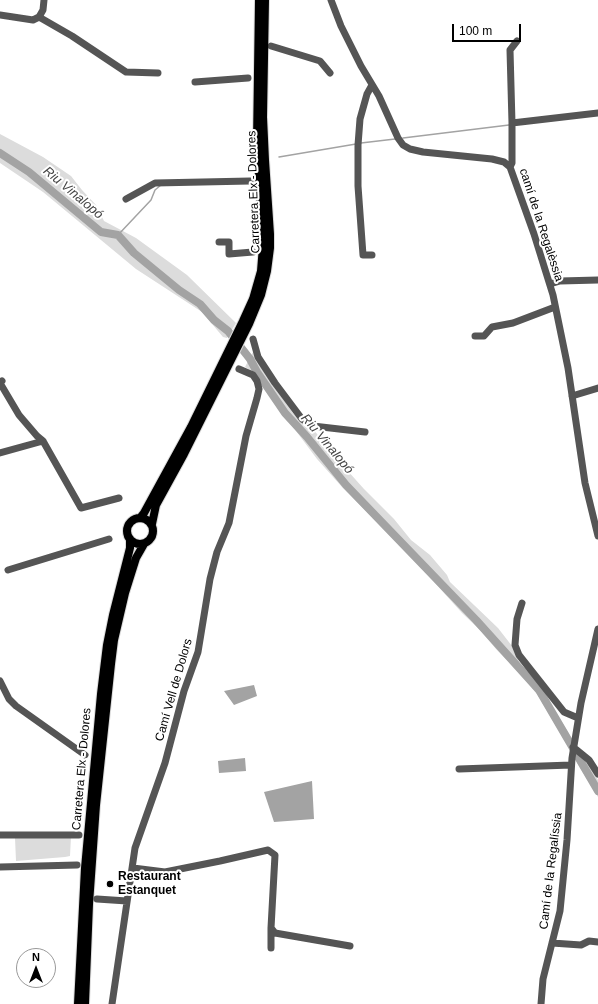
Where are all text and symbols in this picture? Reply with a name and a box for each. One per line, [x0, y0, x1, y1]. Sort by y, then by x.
scale bar [454, 16, 523, 42]
text: 100 m [459, 24, 492, 38]
street label: Carretera Elx - Dolores [245, 130, 263, 254]
water label: Riu Vinalopó [40, 163, 106, 223]
street label: camí de la Regalèssia [516, 167, 566, 283]
water label: Riu Vinalopó [297, 411, 357, 477]
street label: Camí Vell de Dolors [152, 637, 196, 743]
street label: Carretera Elx - Dolores [69, 707, 95, 831]
street label: Camí de la Regalíssia [537, 812, 565, 930]
place label: Restaurant Estanquet [118, 870, 181, 898]
marker: Restaurant Estanquet [105, 879, 115, 889]
north arrow [16, 948, 56, 988]
text: N [32, 951, 40, 963]

